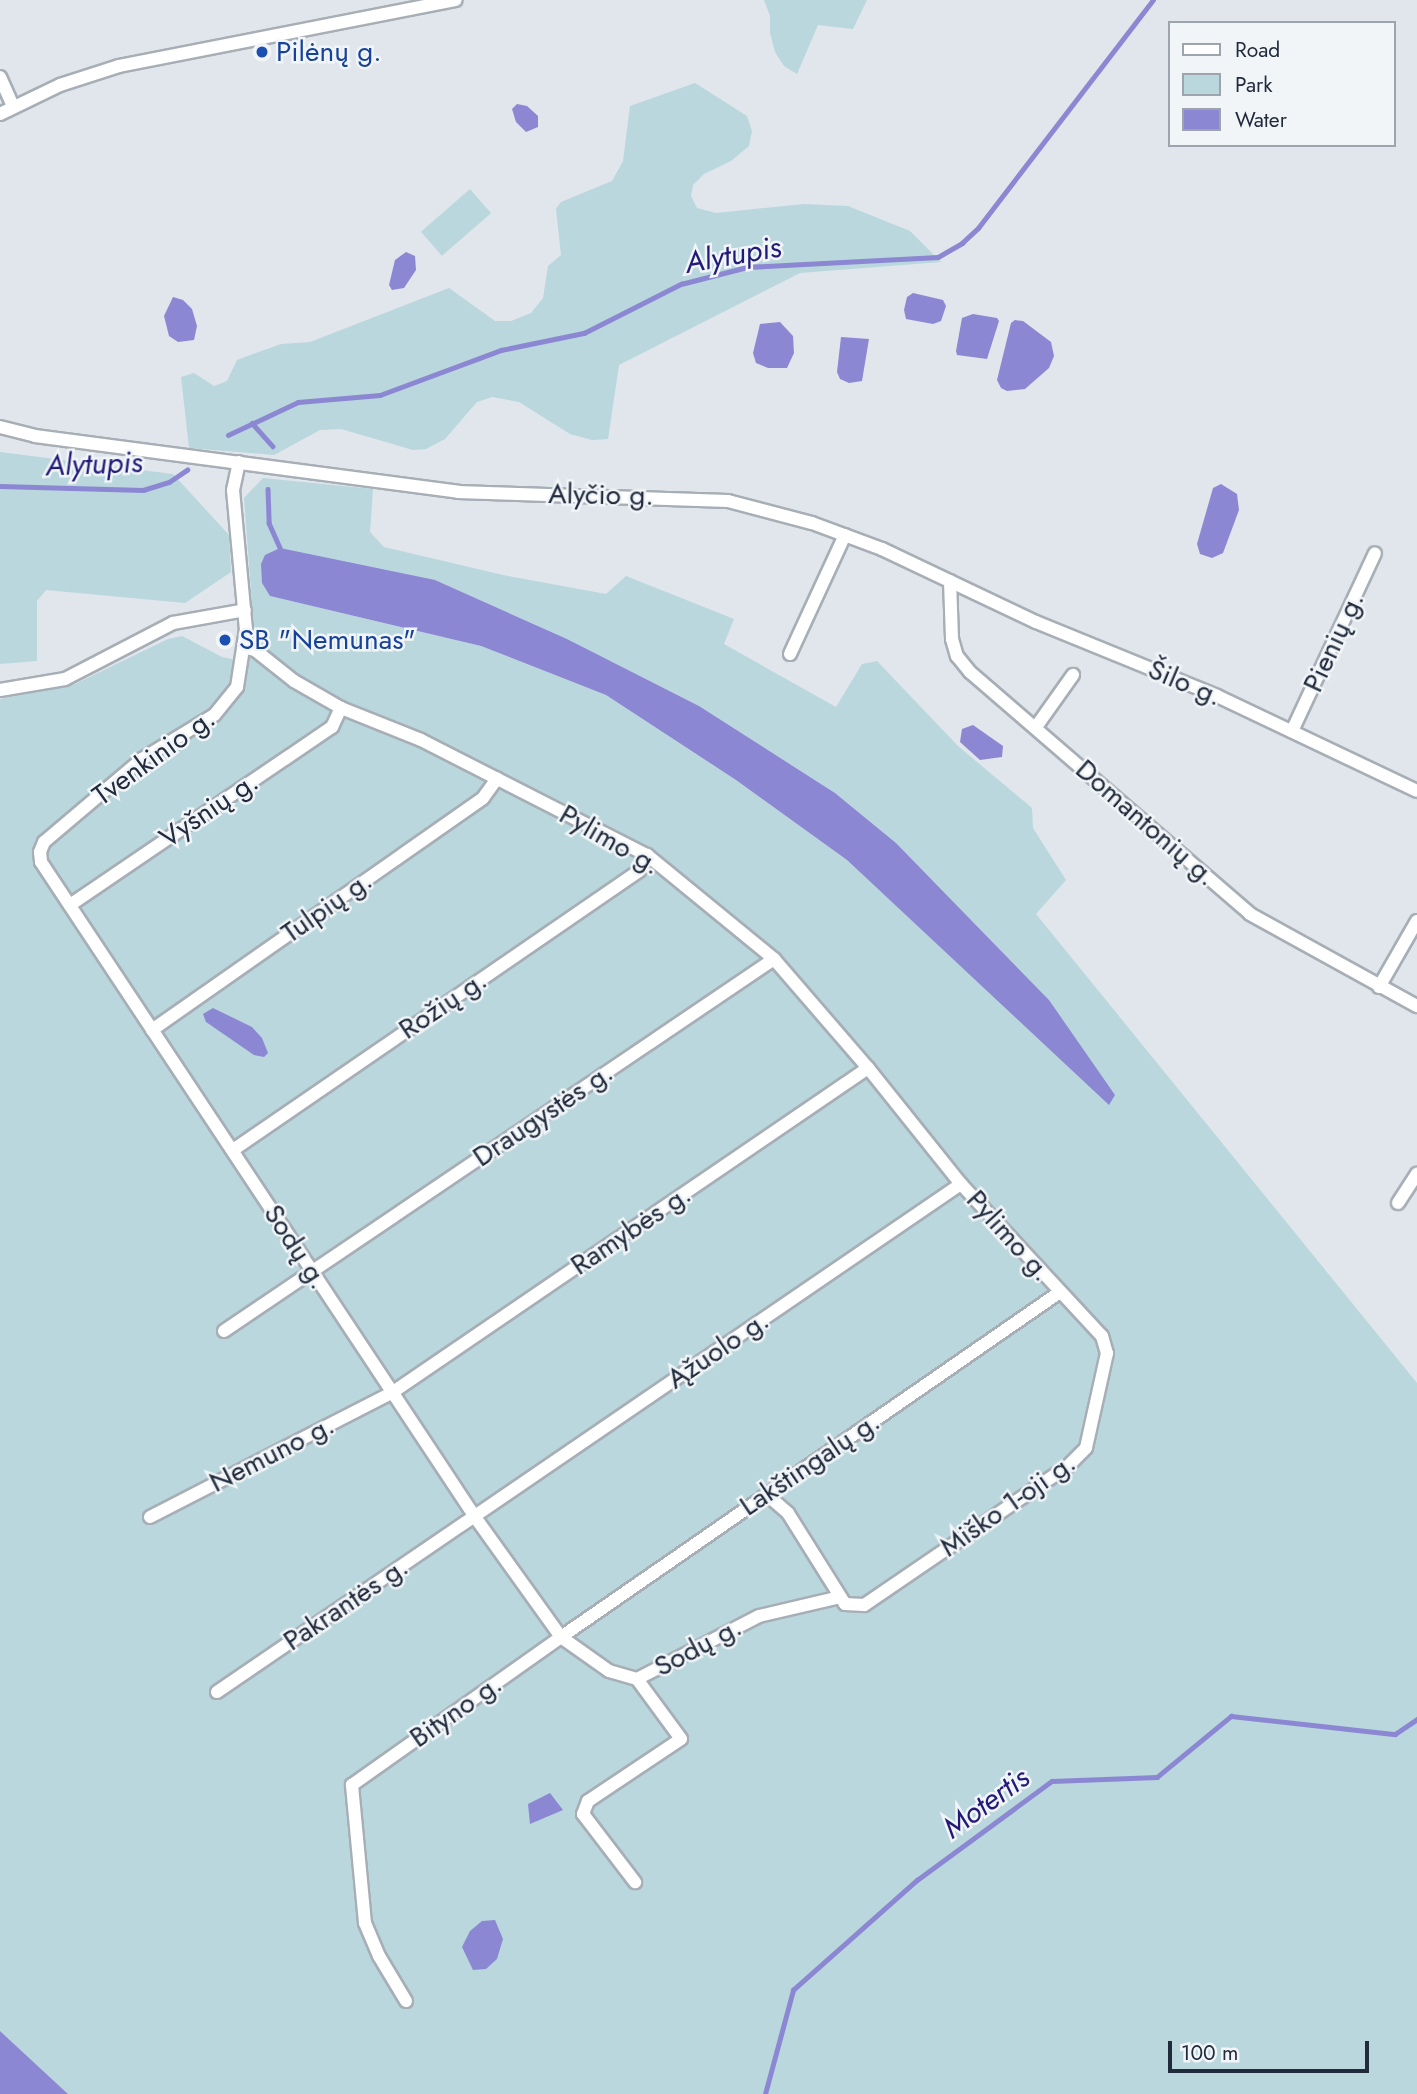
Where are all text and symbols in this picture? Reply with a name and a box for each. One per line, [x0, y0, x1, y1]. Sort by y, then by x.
legend [1168, 21, 1396, 147]
place label: Pilėnų g. [276, 35, 382, 69]
text: Road [1235, 35, 1280, 65]
marker: Pilėnų g. [254, 44, 270, 60]
text: Park [1235, 70, 1272, 100]
text: Water [1235, 105, 1287, 135]
water label: Alytupis [682, 229, 784, 281]
water label: Alytupis [45, 444, 143, 484]
street label: Alyčio g. [548, 477, 654, 513]
street label: Pienių g. [1296, 587, 1372, 697]
place label: SB "Nemunas" [239, 623, 416, 657]
marker: SB "Nemunas" [217, 632, 233, 648]
street label: Šilo g. [1143, 652, 1227, 714]
street label: Tvenkinio g. [86, 701, 222, 813]
street label: Domantonių g. [1069, 753, 1223, 893]
street label: Vyšnių g. [153, 765, 265, 855]
street label: Pylimo g. [553, 798, 667, 882]
street label: Tulpių g. [275, 864, 379, 950]
street label: Rožių g. [393, 964, 493, 1046]
street label: Draugystės g. [467, 1056, 619, 1174]
street label: Ramybės g. [565, 1178, 697, 1282]
street label: Pylimo g. [959, 1183, 1059, 1289]
street label: Sodų g. [256, 1198, 336, 1296]
street label: Ąžuolo g. [661, 1304, 775, 1396]
street label: Lakštingalų g. [734, 1405, 886, 1523]
street label: Nemuno g. [204, 1408, 340, 1500]
street label: Miško 1-oji g. [934, 1446, 1082, 1564]
street label: Pakrantės g. [277, 1550, 415, 1658]
street label: Sodų g. [649, 1610, 747, 1684]
street label: Bityno g. [403, 1667, 509, 1755]
water label: Motertis [936, 1760, 1036, 1846]
scale bar [1172, 2028, 1373, 2072]
text: 100 m [1181, 2038, 1238, 2068]

